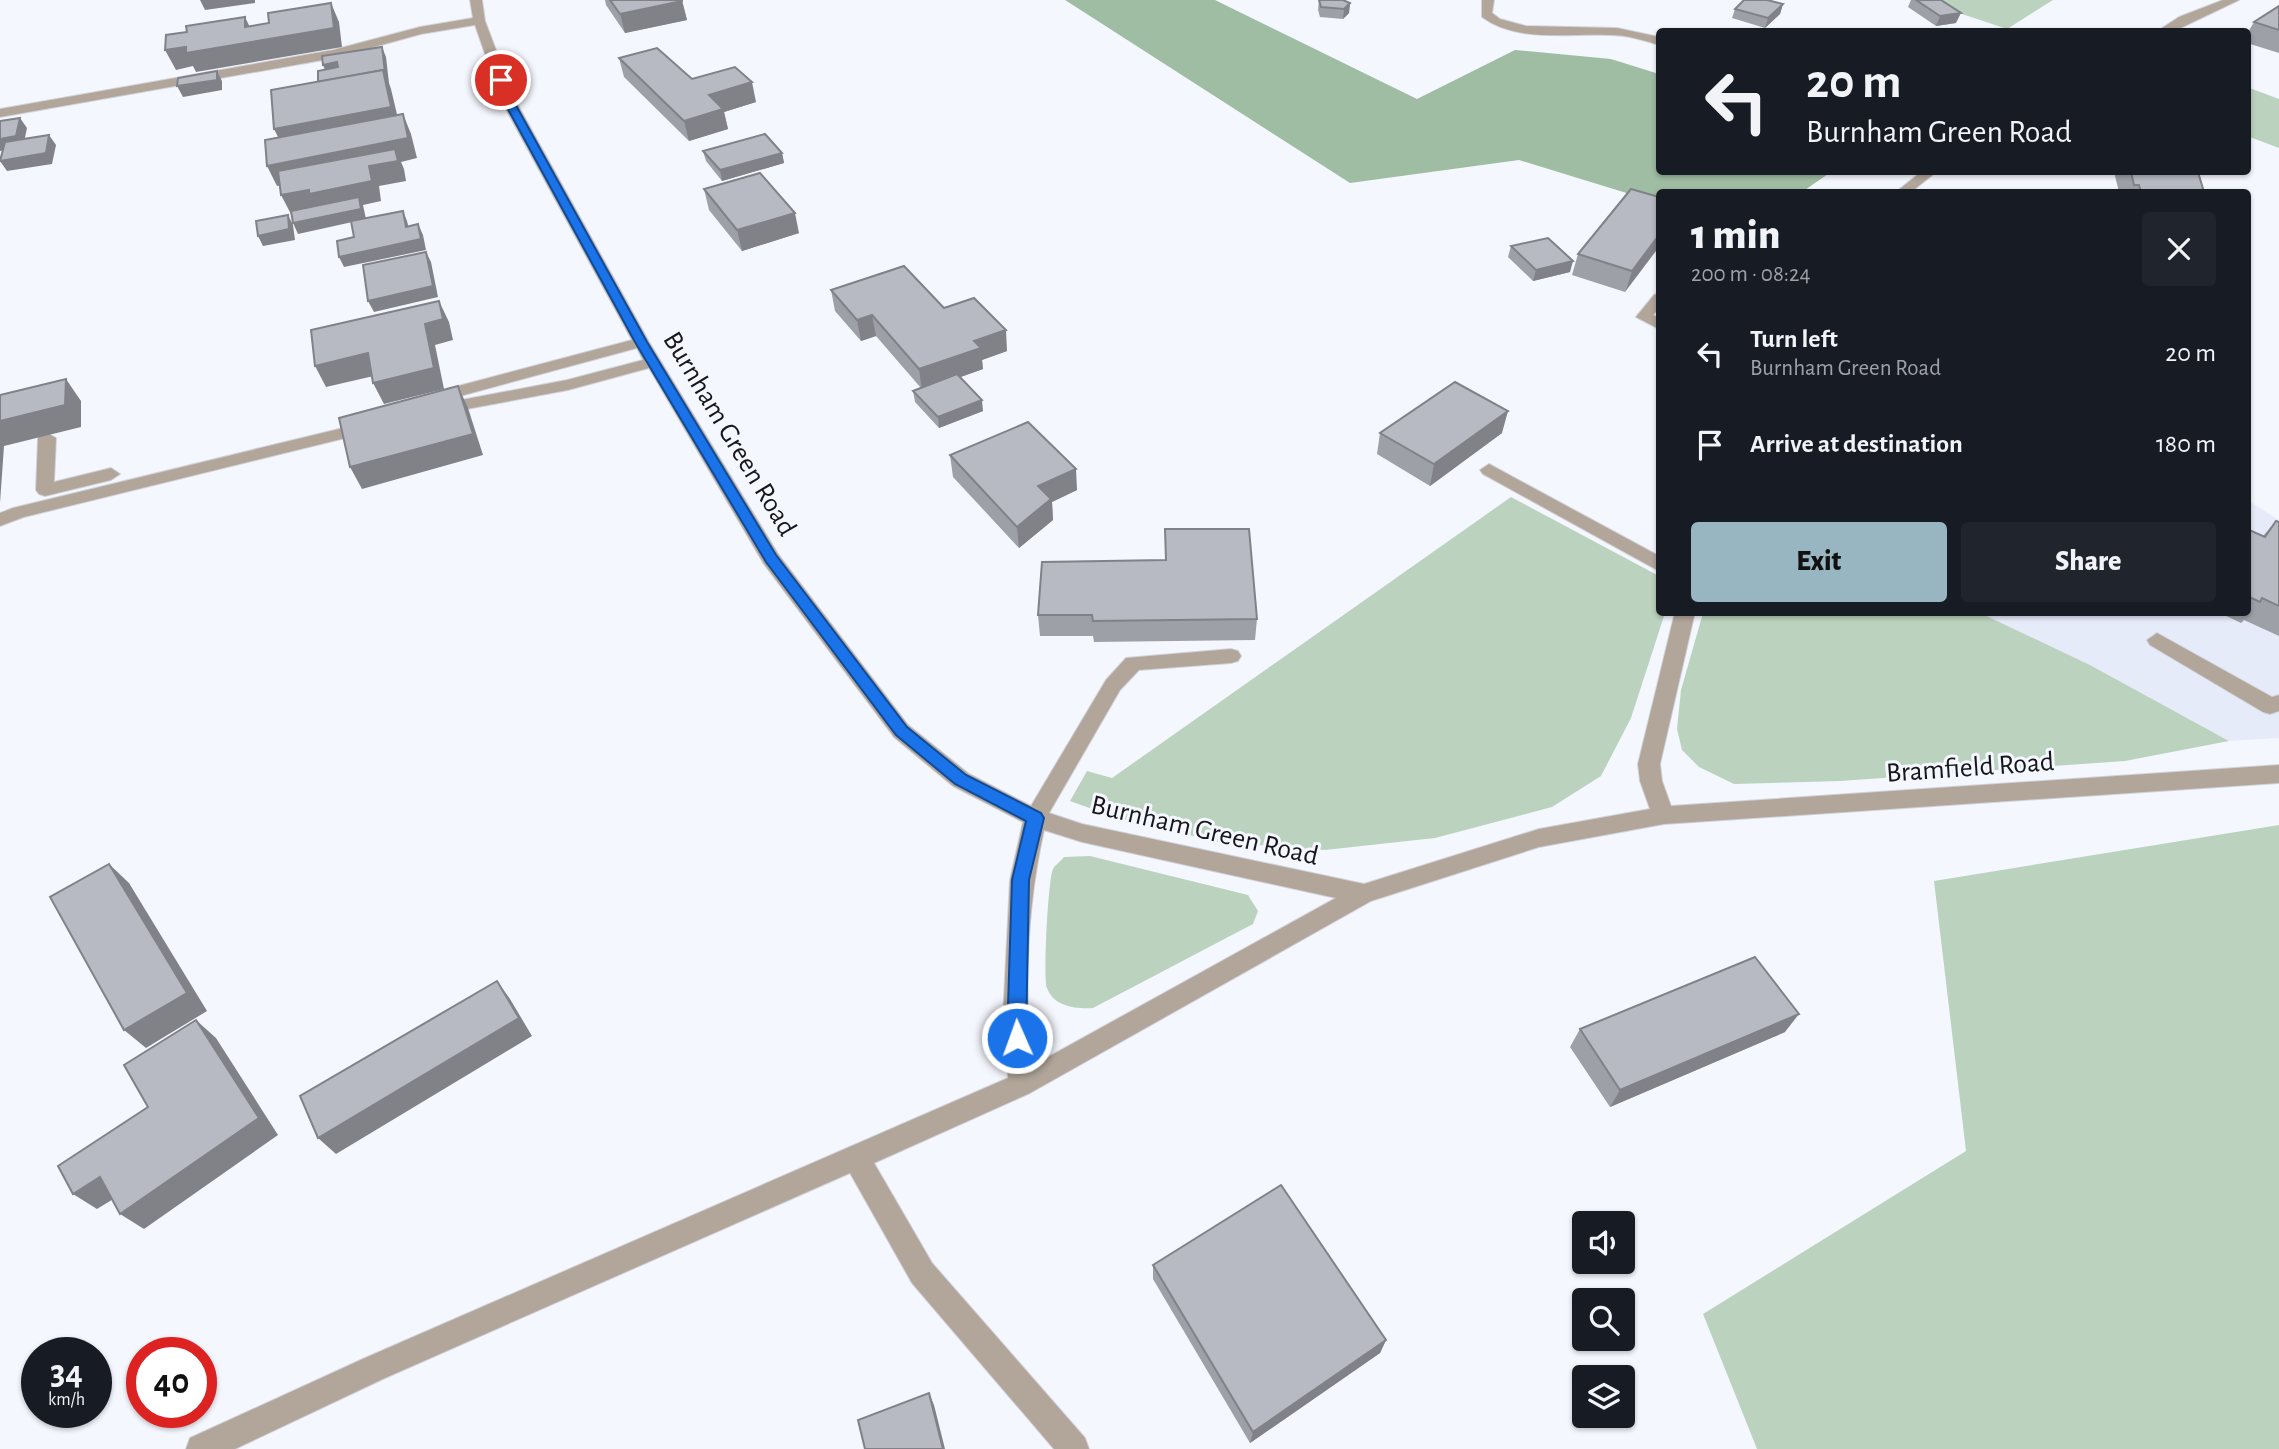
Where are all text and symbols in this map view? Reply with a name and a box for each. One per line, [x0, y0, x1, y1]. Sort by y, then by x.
pin [471, 50, 531, 110]
icon: left [1691, 56, 1782, 147]
text: 20 m [1806, 58, 1902, 107]
icon: arrive [482, 61, 520, 99]
text: Burnham Green Road [1806, 116, 2072, 148]
button: close [2142, 212, 2216, 286]
text: 1 min [1691, 214, 1780, 256]
text: 200 m · 08:24 [1691, 263, 1811, 286]
text: Turn left [1750, 326, 1838, 352]
street label: Burnham Green Road [657, 327, 801, 541]
icon: left [1691, 335, 1729, 373]
text: 20 m [2165, 340, 2216, 366]
text: Burnham Green Road [1750, 357, 1941, 380]
icon: arrive [1691, 426, 1729, 464]
text: Arrive at destination [1750, 431, 1963, 457]
text: 180 m [2156, 431, 2216, 457]
button: Exit [1691, 522, 1947, 602]
button: Share [1961, 522, 2216, 602]
street label: Bramfield Road [1885, 748, 2055, 788]
street label: Burnham Green Road [1088, 791, 1321, 871]
position arrow [980, 1001, 1054, 1075]
map controls [1572, 1211, 1635, 1428]
button: sound [1572, 1211, 1635, 1274]
button: search [1572, 1288, 1635, 1351]
speed limit sign: 40 [126, 1337, 217, 1428]
text: 34 [50, 1356, 83, 1391]
button: layers [1572, 1365, 1635, 1428]
text: km/h [48, 1391, 85, 1409]

